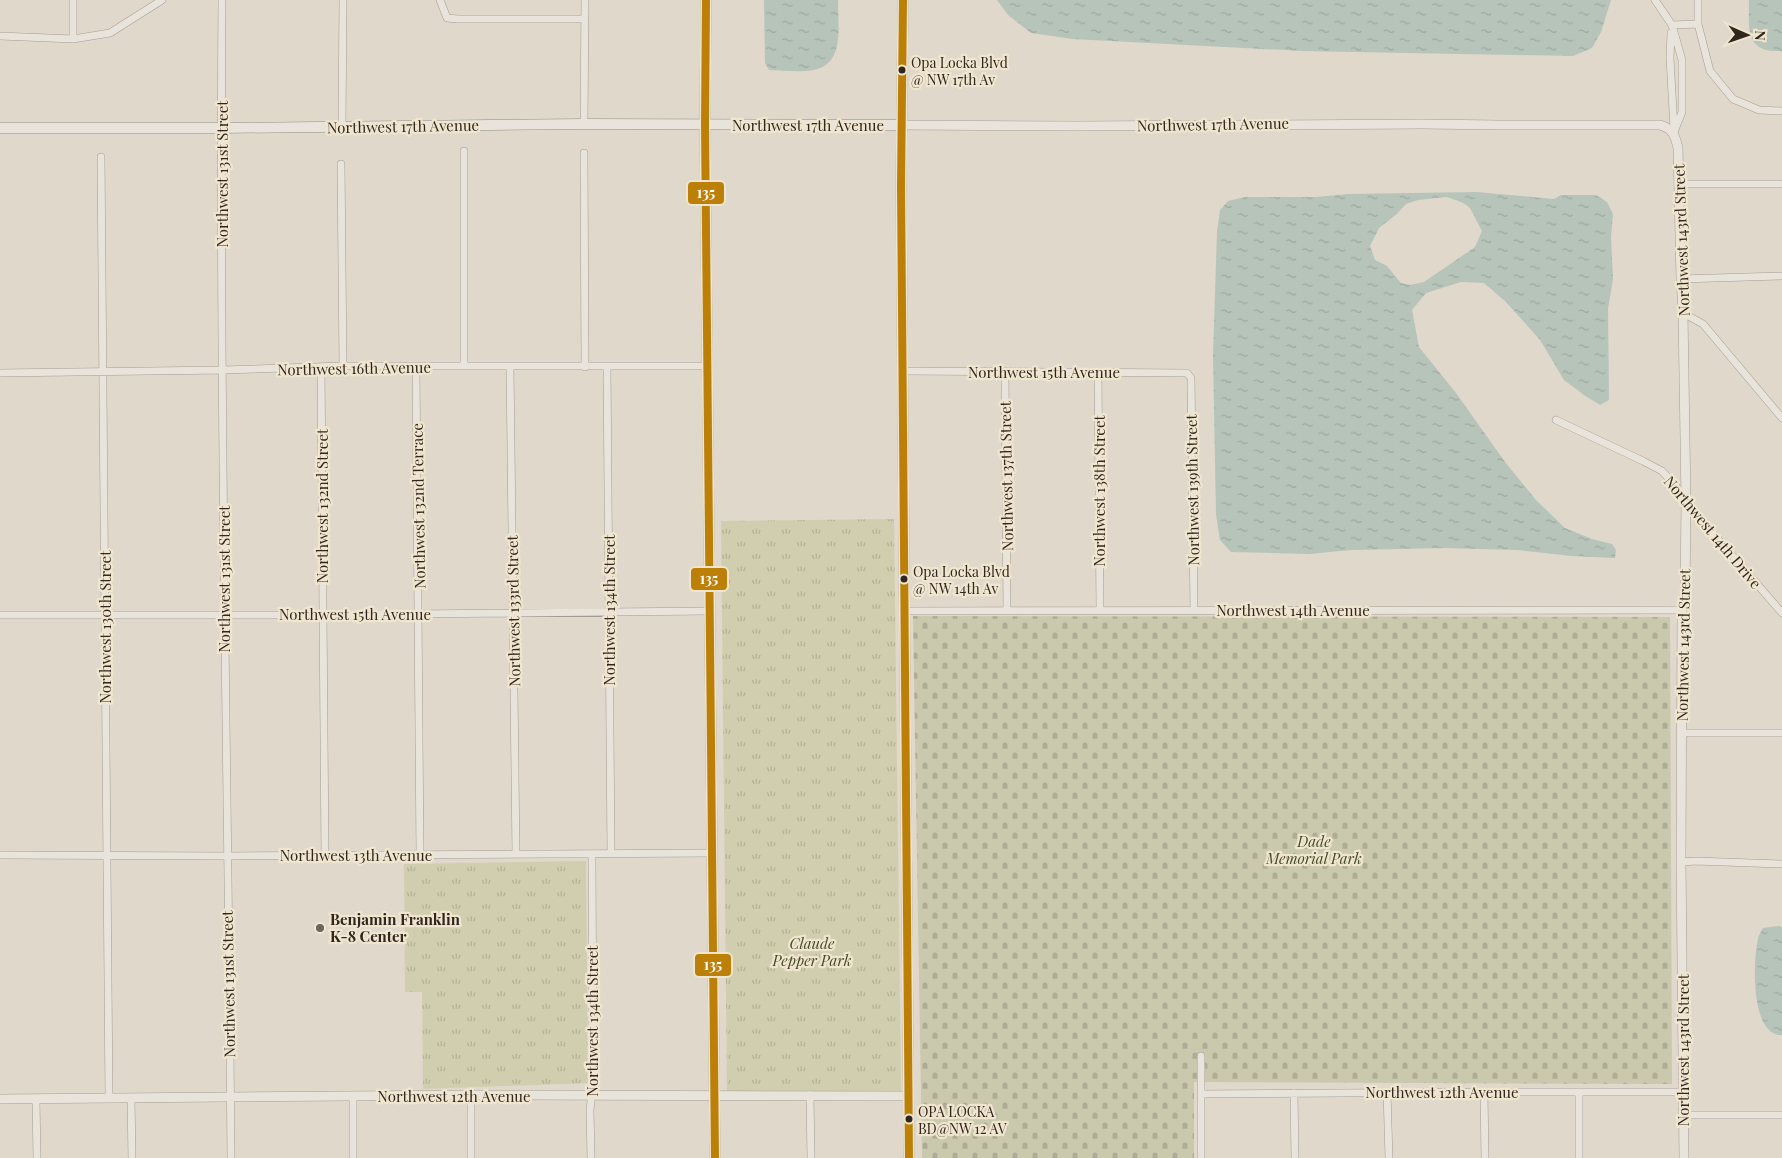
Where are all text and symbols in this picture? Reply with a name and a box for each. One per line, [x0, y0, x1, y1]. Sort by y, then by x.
north arrow [1722, 10, 1772, 60]
text: N [1751, 30, 1770, 41]
place label: Opa Locka Blvd @ NW 17th Av [911, 53, 1008, 89]
marker: Opa Locka Blvd @ NW 17th Av [897, 65, 907, 75]
street label: Northwest 131st Street [212, 100, 232, 248]
street label: Northwest 17th Avenue [1137, 113, 1289, 135]
street label: Northwest 17th Avenue [327, 115, 479, 137]
street label: Northwest 17th Avenue [732, 115, 884, 135]
street label: Northwest 143rd Street [1668, 163, 1694, 316]
line badge: 135 [687, 181, 725, 205]
text: 135 [697, 183, 715, 202]
street label: Northwest 16th Avenue [277, 357, 431, 379]
street label: Northwest 15th Avenue [968, 362, 1120, 382]
street label: Northwest 137th Street [995, 400, 1017, 551]
street label: Northwest 139th Street [1181, 413, 1203, 566]
street label: Northwest 138th Street [1089, 414, 1109, 567]
street label: Northwest 132nd Terrace [407, 423, 429, 589]
street label: Northwest 132nd Street [312, 428, 332, 583]
street label: Northwest 14th Drive [1660, 471, 1766, 593]
street label: Northwest 131st Street [214, 505, 234, 653]
street label: Northwest 133rd Street [502, 534, 524, 687]
street label: Northwest 134th Street [599, 534, 619, 686]
street label: Northwest 130th Street [95, 550, 115, 703]
place label: Opa Locka Blvd @ NW 14th Av [913, 562, 1010, 598]
line badge: 135 [690, 567, 728, 591]
street label: Northwest 143rd Street [1672, 568, 1694, 721]
text: 135 [700, 569, 718, 588]
marker: Opa Locka Blvd @ NW 14th Av [899, 574, 909, 584]
street label: Northwest 14th Avenue [1216, 600, 1370, 620]
street label: Northwest 15th Avenue [279, 604, 431, 624]
park label: Dade Memorial Park [1265, 831, 1362, 868]
street label: Northwest 13th Avenue [280, 845, 432, 865]
place label: Benjamin Franklin K-8 Center [330, 909, 461, 946]
street label: Northwest 131st Street [217, 910, 239, 1058]
marker: Benjamin Franklin K-8 Center [314, 922, 326, 934]
park label: Claude Pepper Park [772, 933, 852, 970]
street label: Northwest 134th Street [582, 945, 602, 1097]
line badge: 135 [694, 953, 732, 977]
text: 135 [704, 955, 722, 974]
street label: Northwest 143rd Street [1673, 973, 1693, 1126]
street label: Northwest 12th Avenue [1365, 1082, 1519, 1102]
street label: Northwest 12th Avenue [377, 1086, 531, 1106]
place label: OPA LOCKA BD@NW 12 AV [918, 1102, 1007, 1138]
marker: OPA LOCKA BD@NW 12 AV [904, 1114, 914, 1124]

